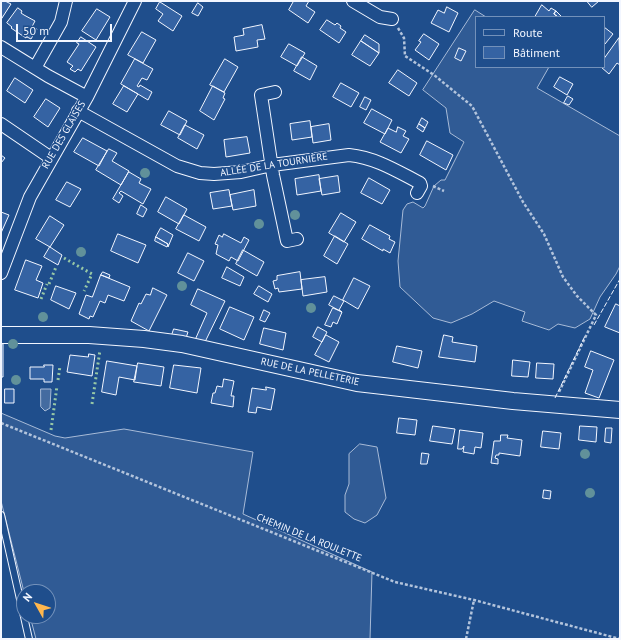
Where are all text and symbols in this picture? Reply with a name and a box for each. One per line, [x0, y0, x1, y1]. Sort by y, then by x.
scale bar [18, 16, 114, 42]
legend [475, 16, 605, 68]
text: 50 m [23, 23, 49, 38]
text: Route [513, 25, 543, 40]
text: Bâtiment [513, 45, 560, 60]
street label: RUE DES GLAISES [40, 99, 88, 171]
street label: ALLÉE DE LA TOURNIÈRE [219, 151, 329, 179]
street label: RUE DE LA PELLETERIE [260, 356, 360, 388]
street label: CHEMIN DE LA ROULETTE [255, 511, 363, 565]
north arrow [16, 584, 56, 624]
text: N [20, 590, 35, 604]

